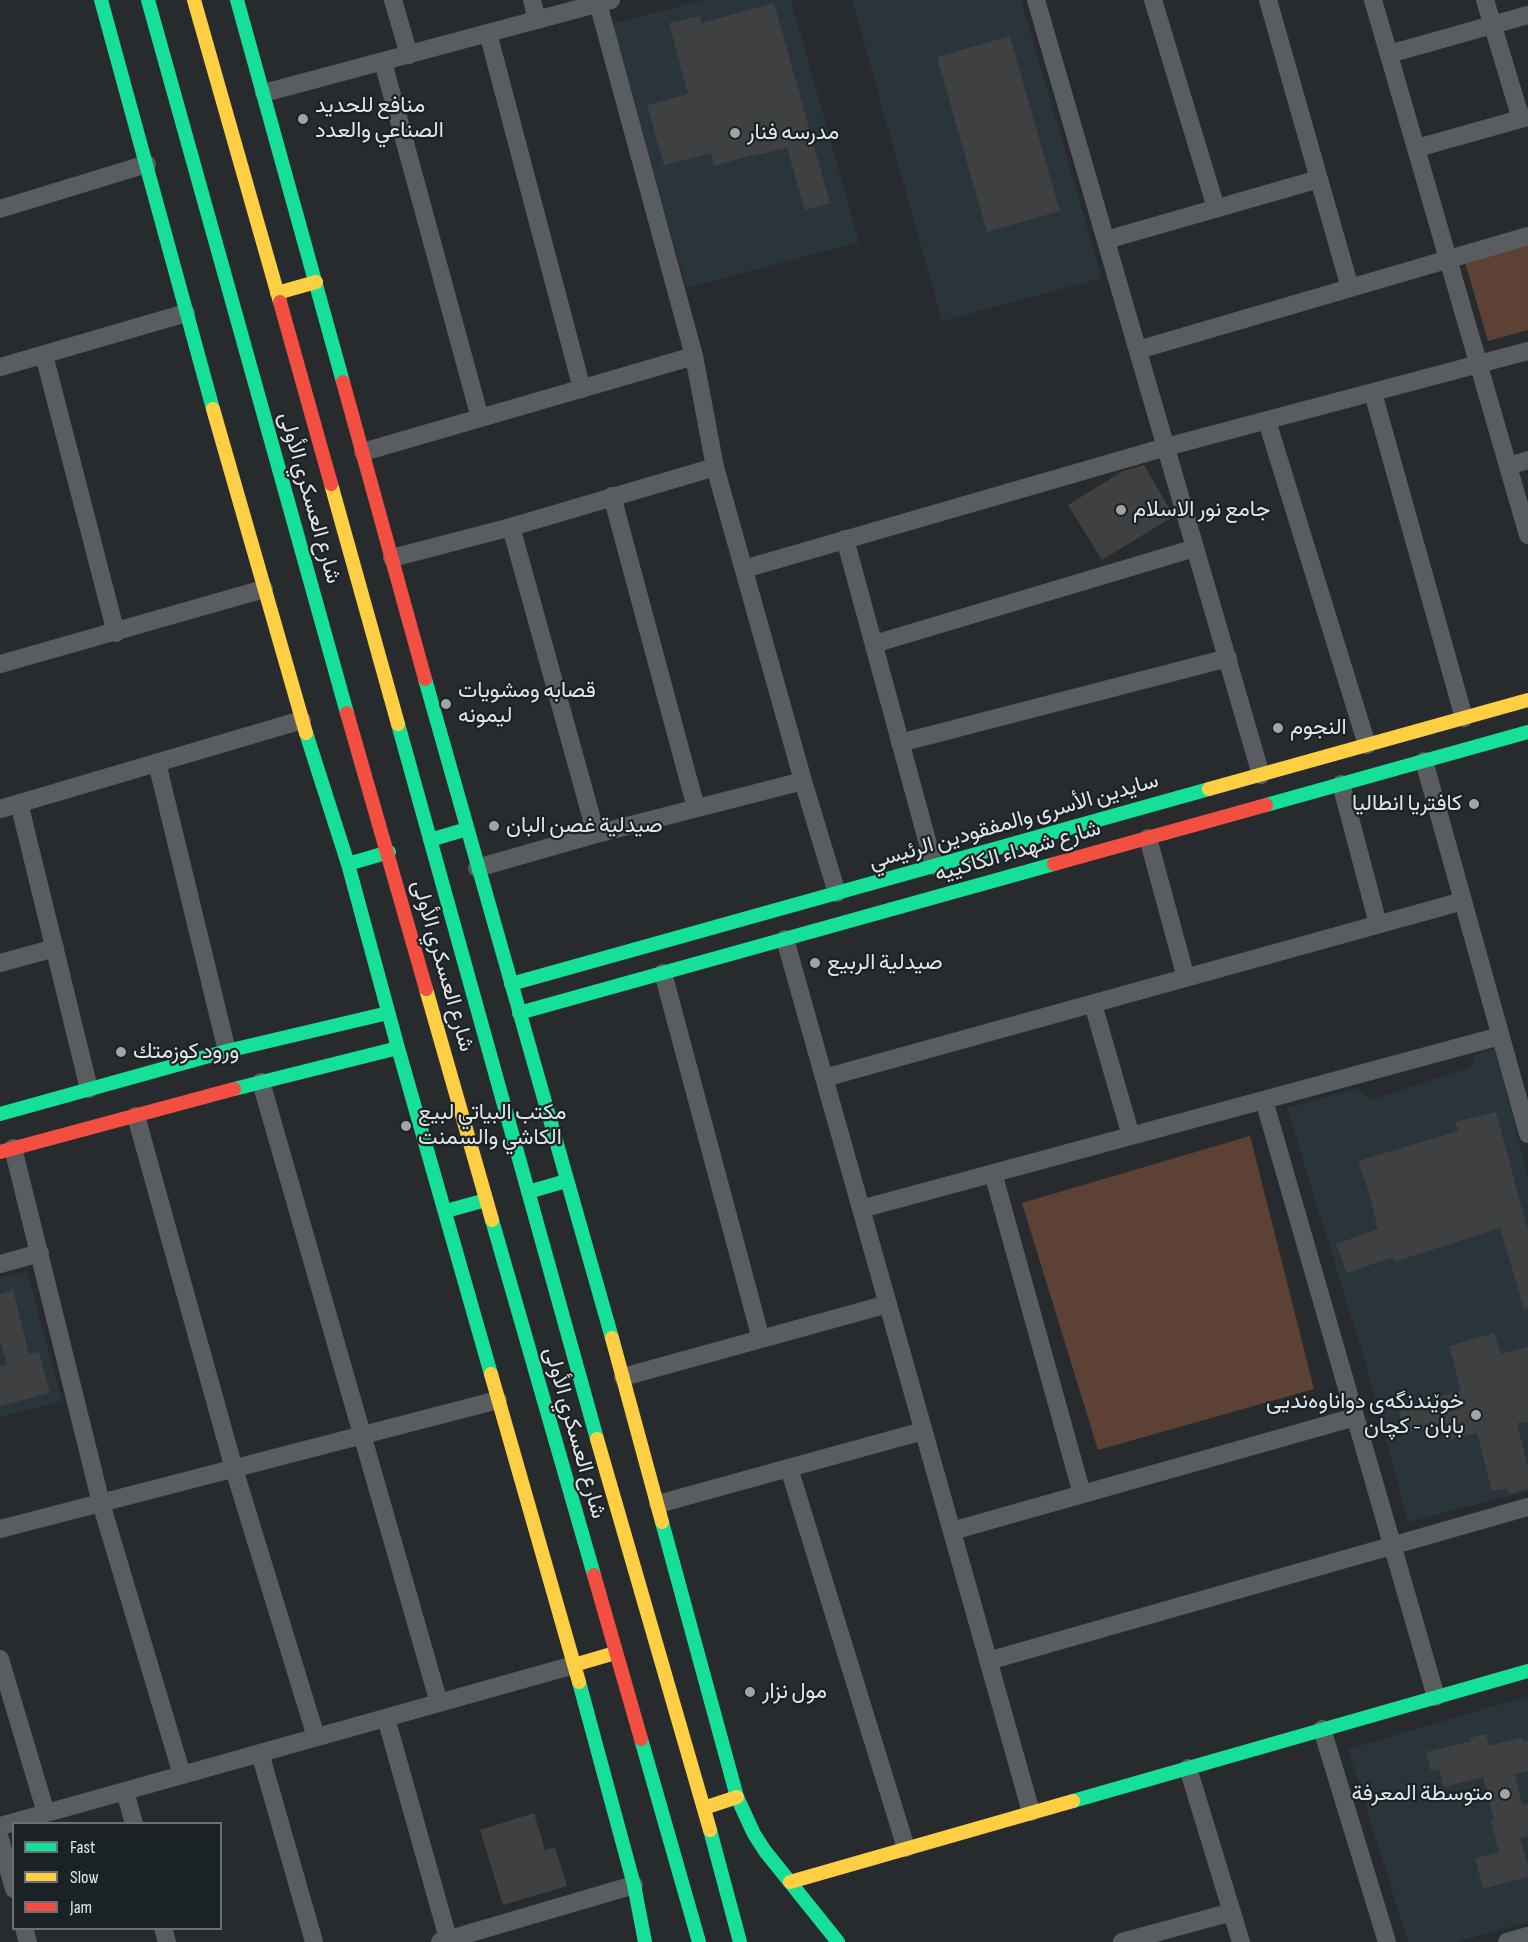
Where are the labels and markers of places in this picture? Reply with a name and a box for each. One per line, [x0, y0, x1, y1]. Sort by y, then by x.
place label: منافع للحديد الصناعي والعدد [315, 93, 444, 144]
marker: منافع للحديد الصناعي والعدد [296, 112, 310, 126]
place label: مدرسه فنار [747, 120, 839, 146]
marker: مدرسه فنار [728, 126, 742, 140]
place label: جامع نور الاسلام [1133, 497, 1270, 523]
marker: جامع نور الاسلام [1114, 503, 1128, 517]
place label: قصابه ومشويات ليمونه [458, 678, 596, 730]
marker: قصابه ومشويات ليمونه [439, 697, 453, 711]
place label: النجوم [1290, 715, 1347, 741]
marker: النجوم [1271, 721, 1285, 735]
place label: كافتريا انطاليا [1352, 791, 1462, 817]
marker: كافتريا انطاليا [1467, 797, 1481, 811]
place label: صيدلية غصن البان [506, 813, 663, 839]
marker: صيدلية غصن البان [487, 819, 501, 833]
place label: صيدلية الربيع [827, 950, 943, 976]
marker: صيدلية الربيع [808, 956, 822, 970]
place label: ورود كوزمتك [133, 1039, 239, 1065]
marker: ورود كوزمتك [114, 1045, 128, 1059]
place label: مكتب البياتي لبيع الكاشي والسمنت [418, 1100, 566, 1152]
marker: مكتب البياتي لبيع الكاشي والسمنت [399, 1119, 413, 1133]
place label: خوێندنگەی دواناوەندیی بابان - کچان [1266, 1389, 1464, 1440]
marker: خوێندنگەی دواناوەندیی بابان - کچان [1469, 1408, 1483, 1422]
place label: مول نزار [762, 1679, 827, 1705]
marker: مول نزار [743, 1685, 757, 1699]
place label: متوسطة المعرفة [1351, 1781, 1493, 1807]
marker: متوسطة المعرفة [1498, 1787, 1512, 1801]

